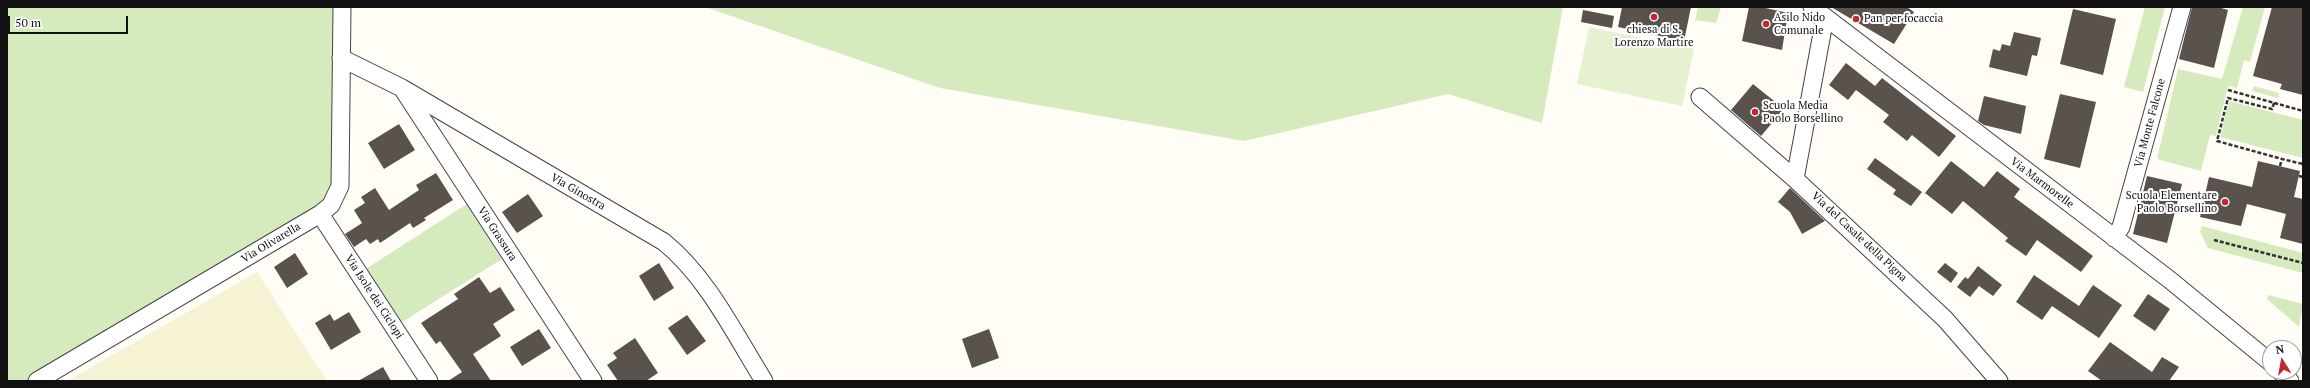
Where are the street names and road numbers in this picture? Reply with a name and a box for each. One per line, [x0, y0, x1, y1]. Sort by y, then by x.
street label: Via Monte Falcone [2132, 77, 2168, 169]
street label: Via Marmorelle [2008, 155, 2076, 211]
street label: Via Ginostra [548, 171, 608, 213]
street label: Via del Casale della Pigna [1809, 189, 1909, 285]
street label: Via Grassura [475, 204, 519, 264]
street label: Via Olivarella [239, 220, 303, 266]
street label: Via Isole dei Ciclopi [342, 253, 406, 341]

